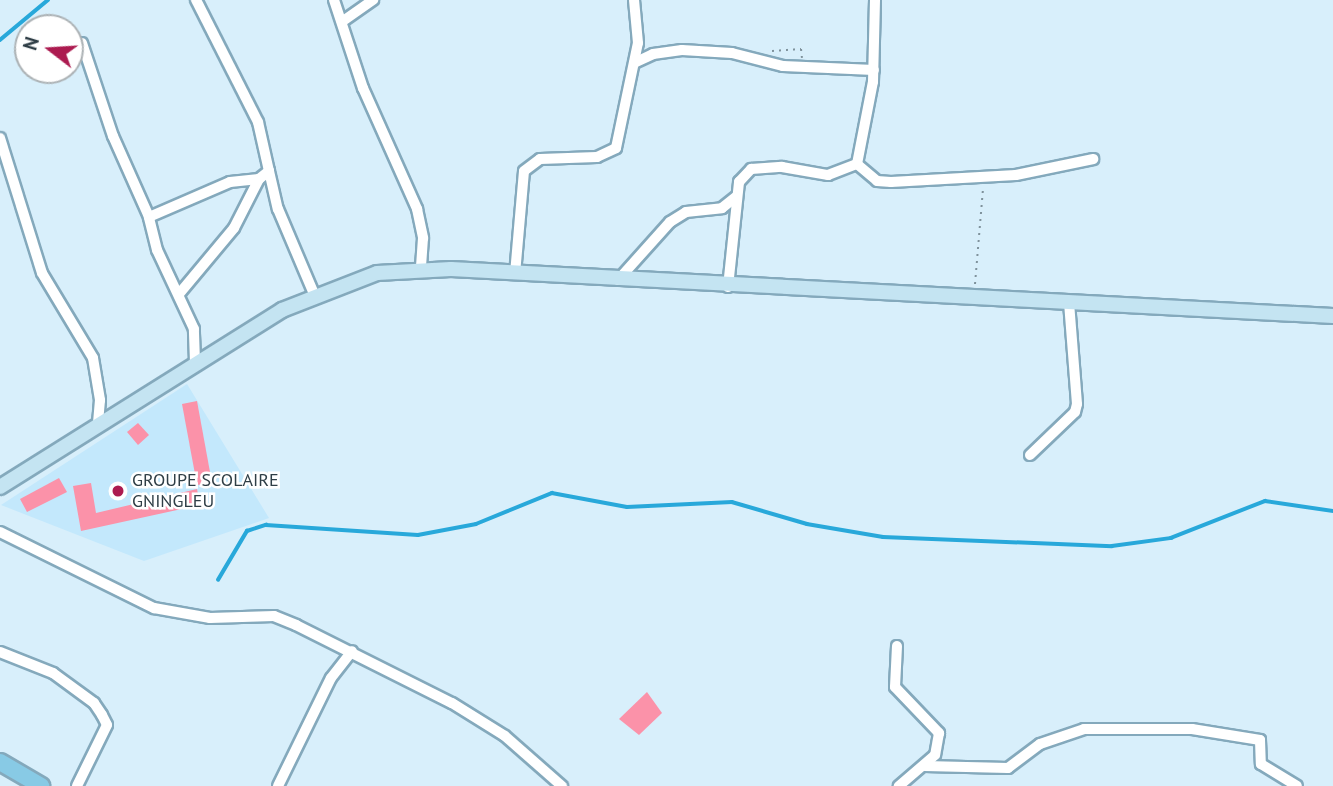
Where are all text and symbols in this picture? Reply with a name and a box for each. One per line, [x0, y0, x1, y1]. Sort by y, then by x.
north arrow [14, 14, 84, 84]
text: N [18, 34, 44, 53]
place label: GROUPE SCOLAIRE GNINGLEU [132, 470, 279, 512]
marker: GROUPE SCOLAIRE GNINGLEU [110, 483, 126, 499]

